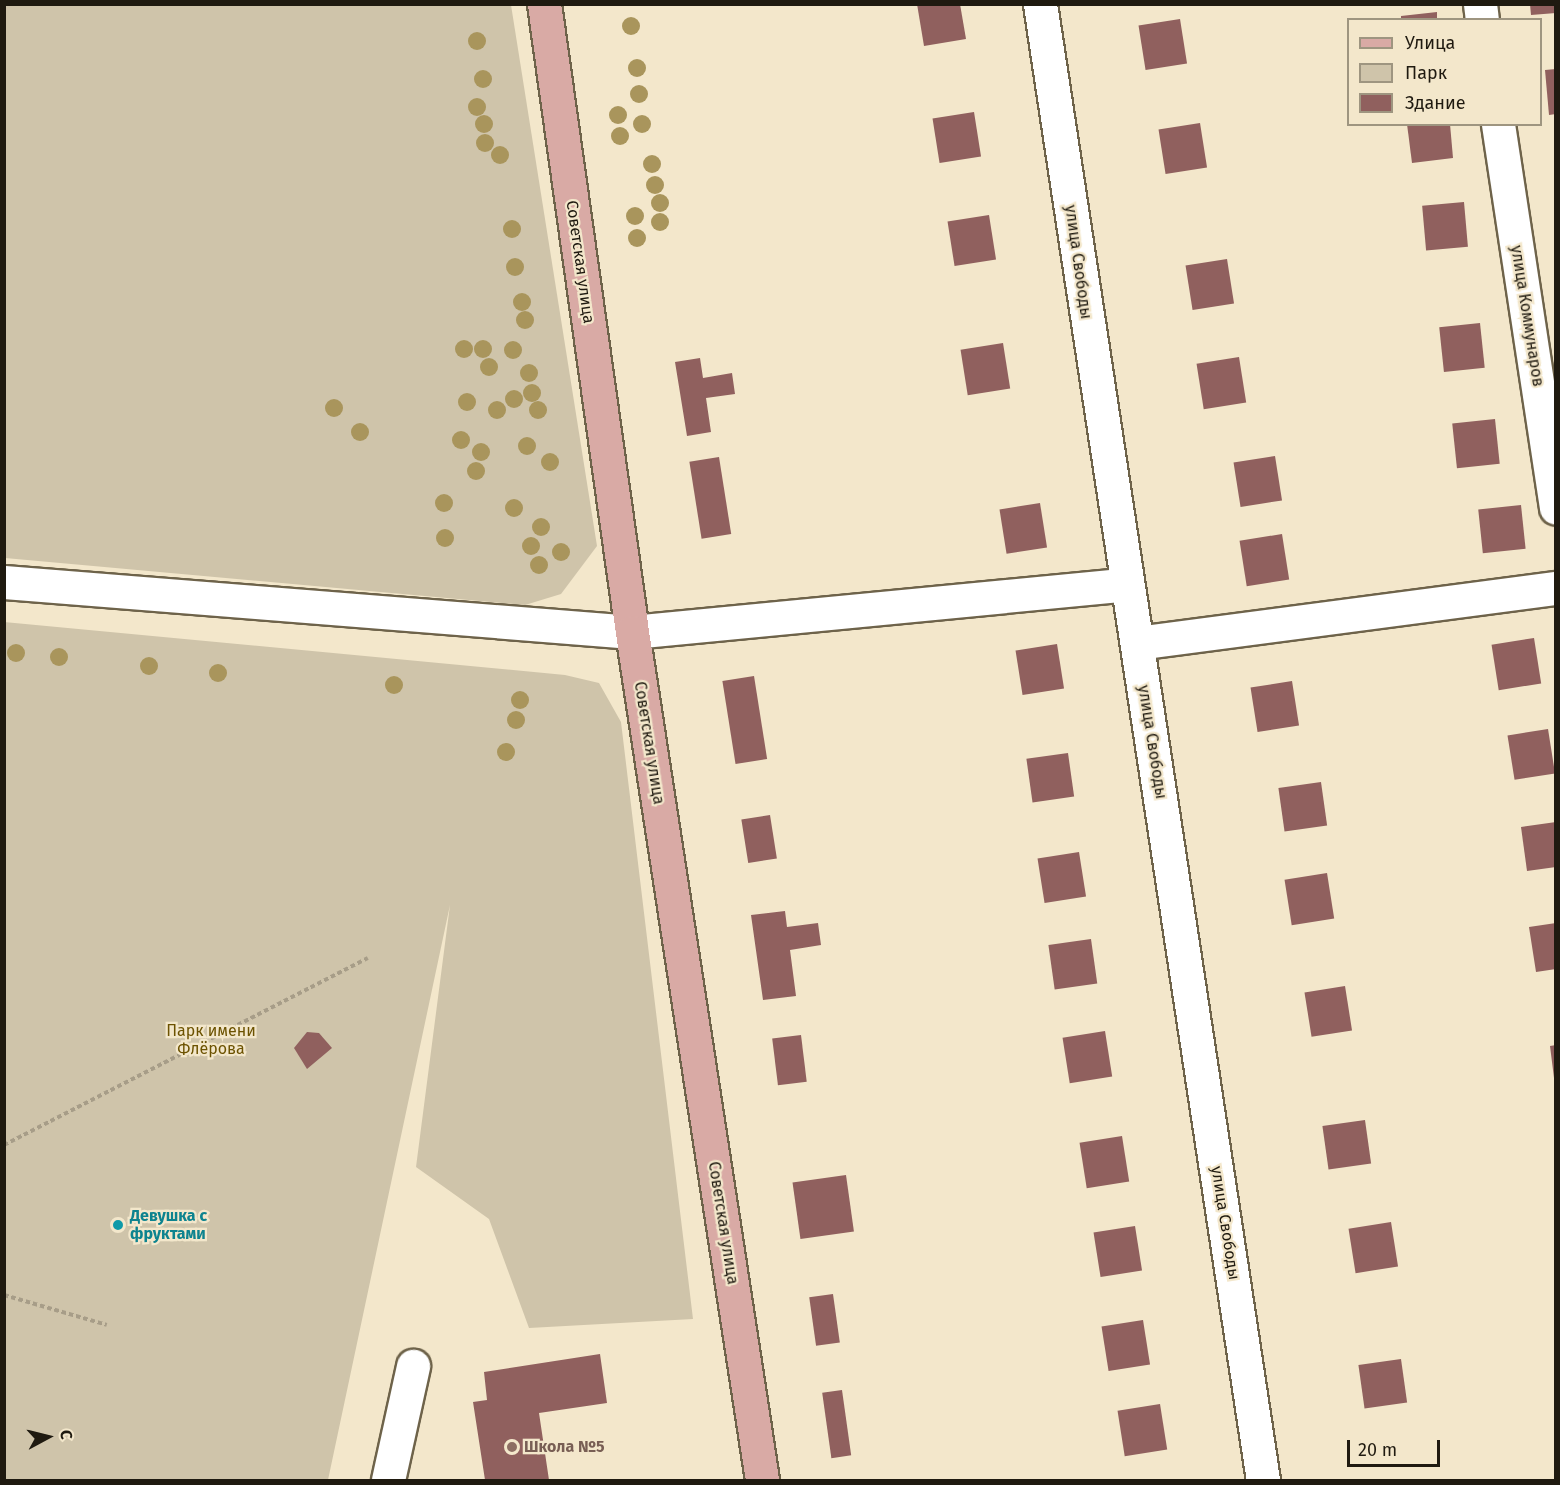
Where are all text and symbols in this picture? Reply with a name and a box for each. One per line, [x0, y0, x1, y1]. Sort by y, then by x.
legend [1347, 18, 1542, 126]
text: Улица [1405, 32, 1455, 54]
text: Парк [1405, 62, 1447, 84]
text: Здание [1405, 92, 1466, 114]
street label: Советская улица [562, 199, 598, 325]
street label: улица Свободы [1060, 204, 1096, 320]
street label: улица Коммунаров [1506, 244, 1548, 388]
street label: Советская улица [630, 680, 668, 806]
street label: улица Свободы [1134, 684, 1170, 800]
park label: Парк имени Флёрова [166, 1021, 256, 1059]
street label: Советская улица [704, 1160, 742, 1286]
street label: улица Свободы [1207, 1165, 1243, 1281]
place label: Девушка с фруктами [130, 1206, 207, 1244]
marker: Девушка с фруктами [111, 1218, 125, 1232]
north arrow [18, 1407, 78, 1467]
scale bar [1350, 1428, 1443, 1466]
text: С [56, 1429, 76, 1440]
place label: Школа №5 [524, 1437, 605, 1457]
text: 20 m [1358, 1439, 1397, 1461]
marker: Школа №5 [505, 1440, 519, 1454]

